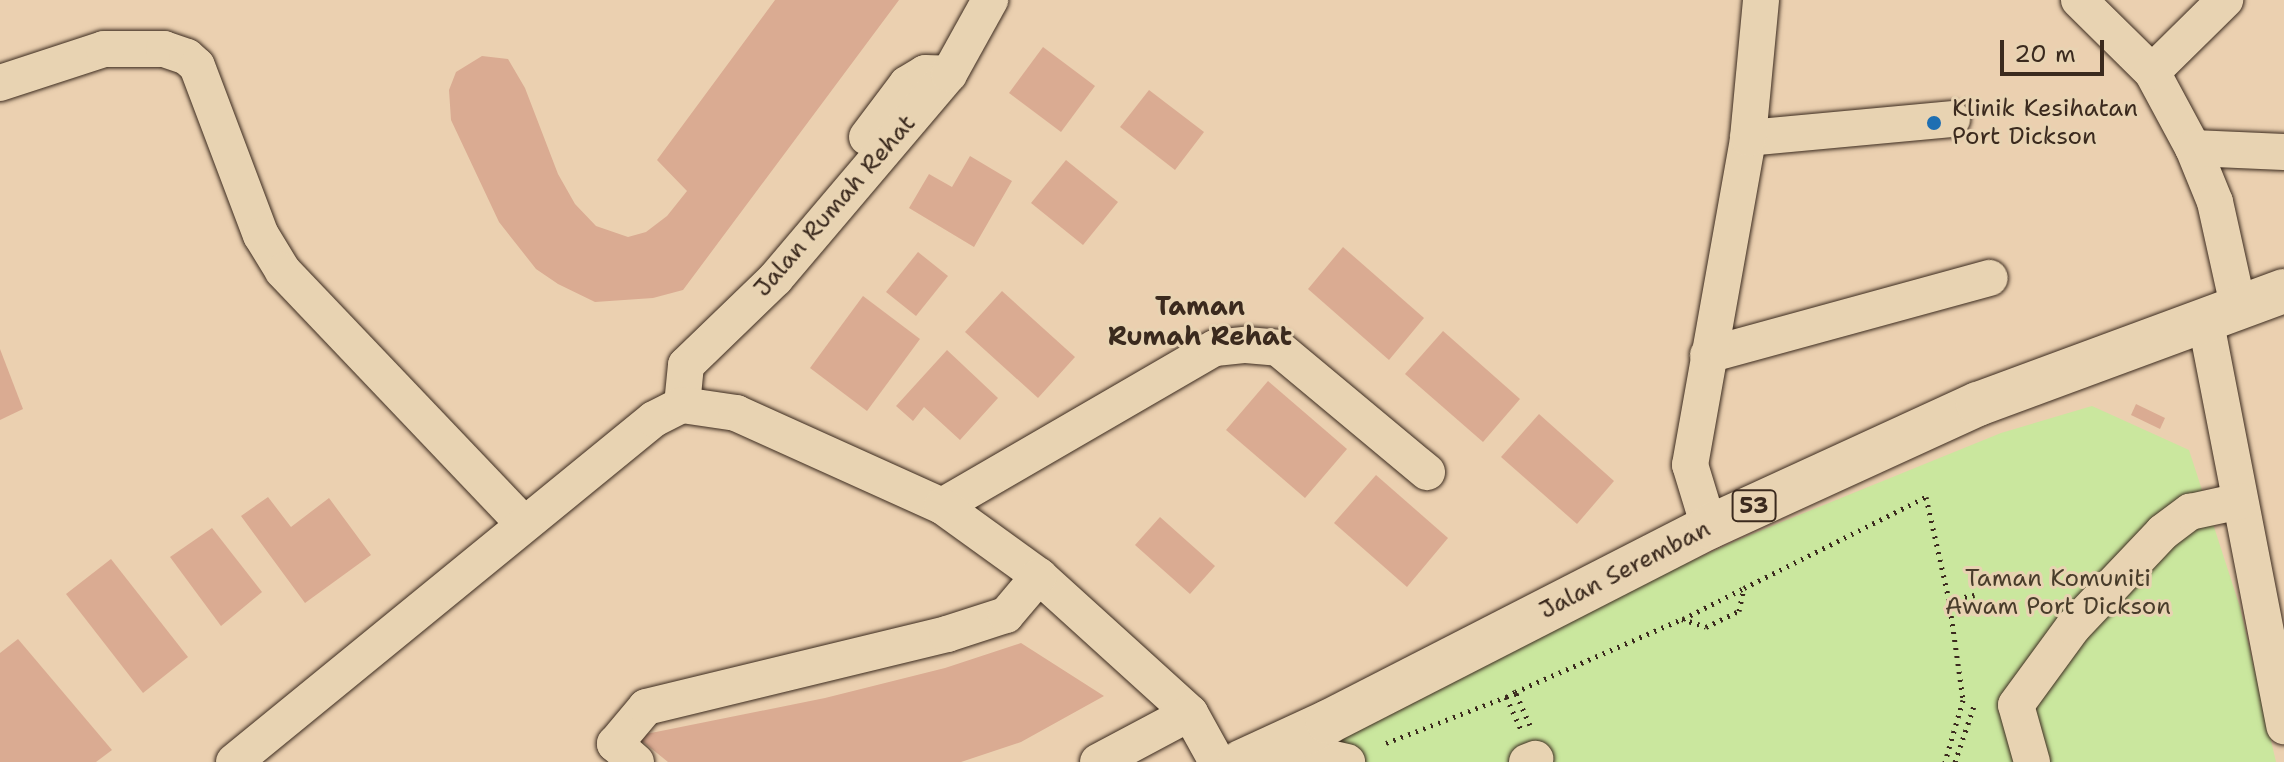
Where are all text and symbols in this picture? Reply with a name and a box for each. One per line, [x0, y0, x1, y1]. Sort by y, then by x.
scale bar [2004, 24, 2108, 74]
text: 20 m [2014, 38, 2076, 70]
place label: Klinik Kesihatan Port Dickson [1952, 95, 2138, 151]
street label: Jalan Rumah Rehat [748, 109, 922, 303]
marker: Klinik Kesihatan Port Dickson [1923, 112, 1945, 134]
district label: Taman Rumah Rehat [1108, 290, 1292, 352]
road number: 53 [1730, 488, 1778, 524]
street label: Jalan Seremban [1535, 515, 1715, 625]
park label: Taman Komuniti Awam Port Dickson [1945, 565, 2171, 621]

